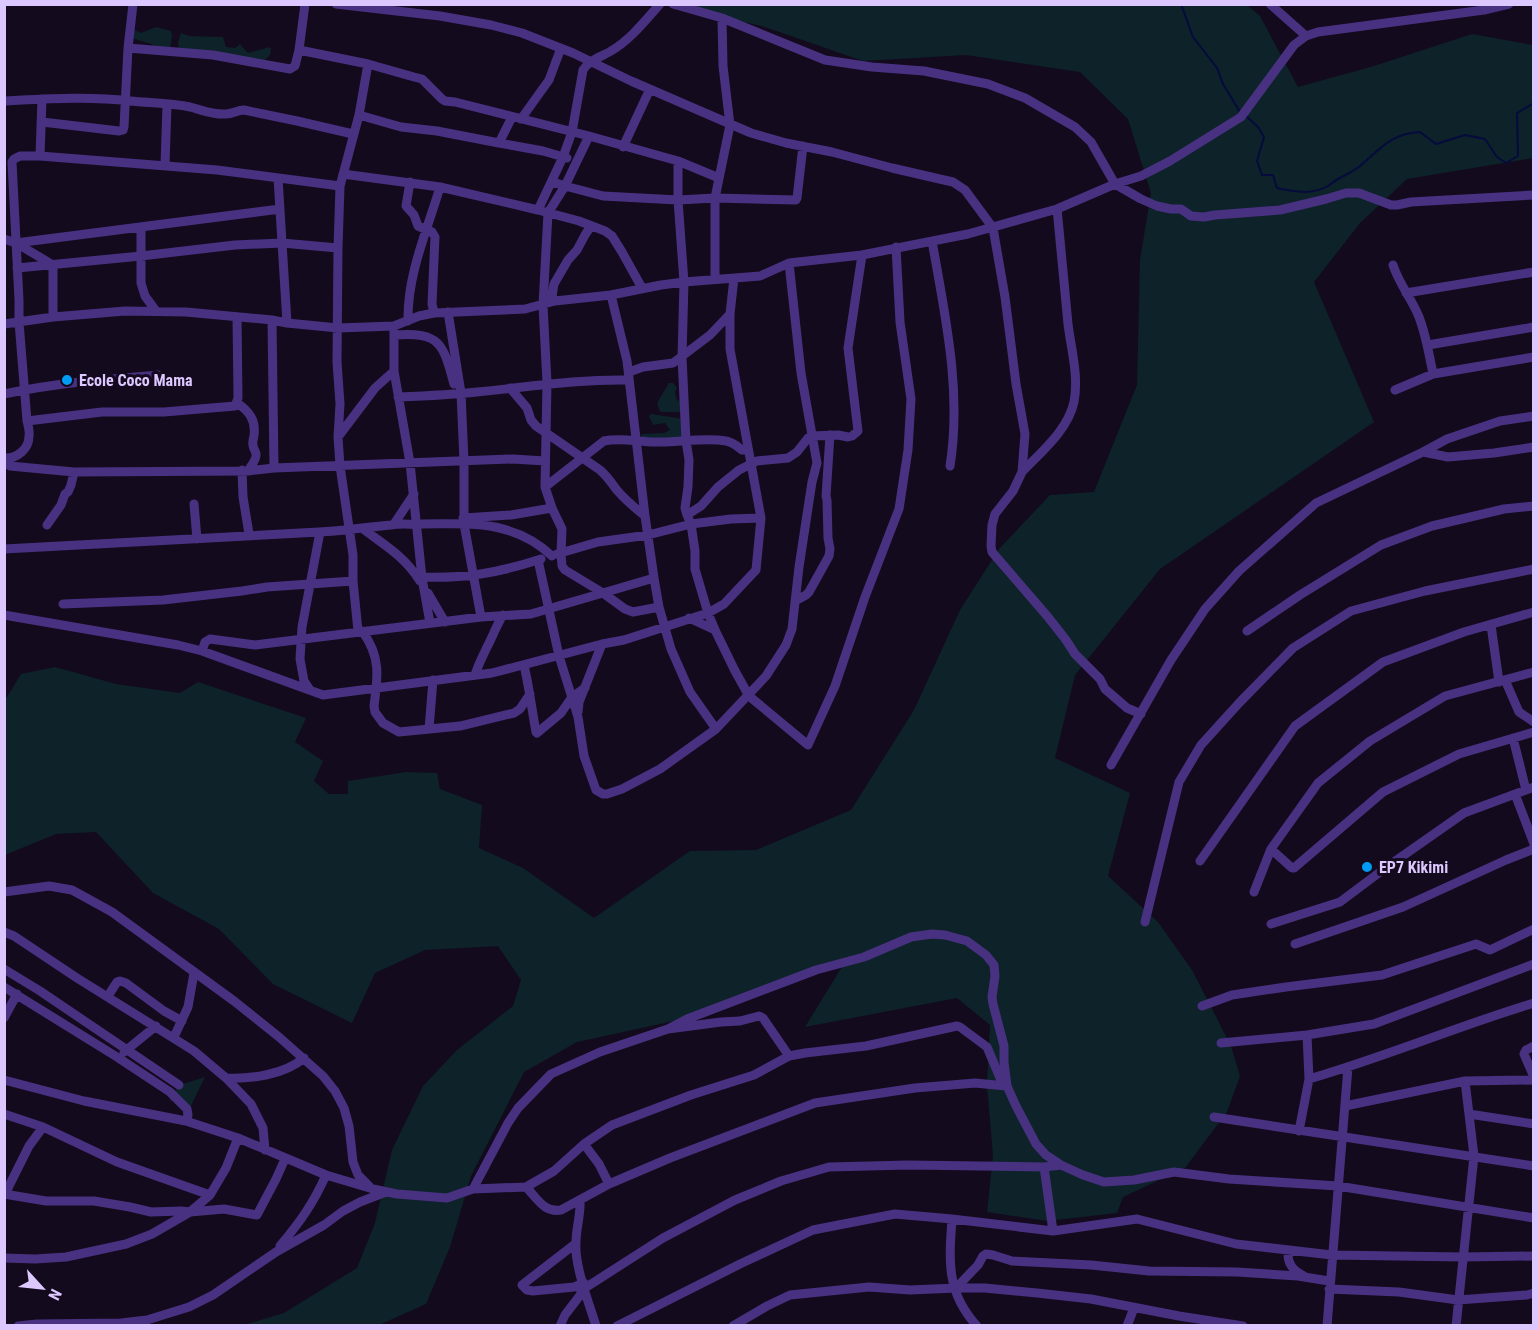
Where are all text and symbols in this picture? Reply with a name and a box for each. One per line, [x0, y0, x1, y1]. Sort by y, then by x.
place label: Ecole Coco Mama [79, 371, 193, 390]
marker: Ecole Coco Mama [60, 373, 74, 387]
place label: EP7 Kikimi [1379, 858, 1448, 877]
marker: EP7 Kikimi [1360, 860, 1374, 874]
north arrow [12, 1258, 72, 1318]
text: N [44, 1286, 66, 1303]

